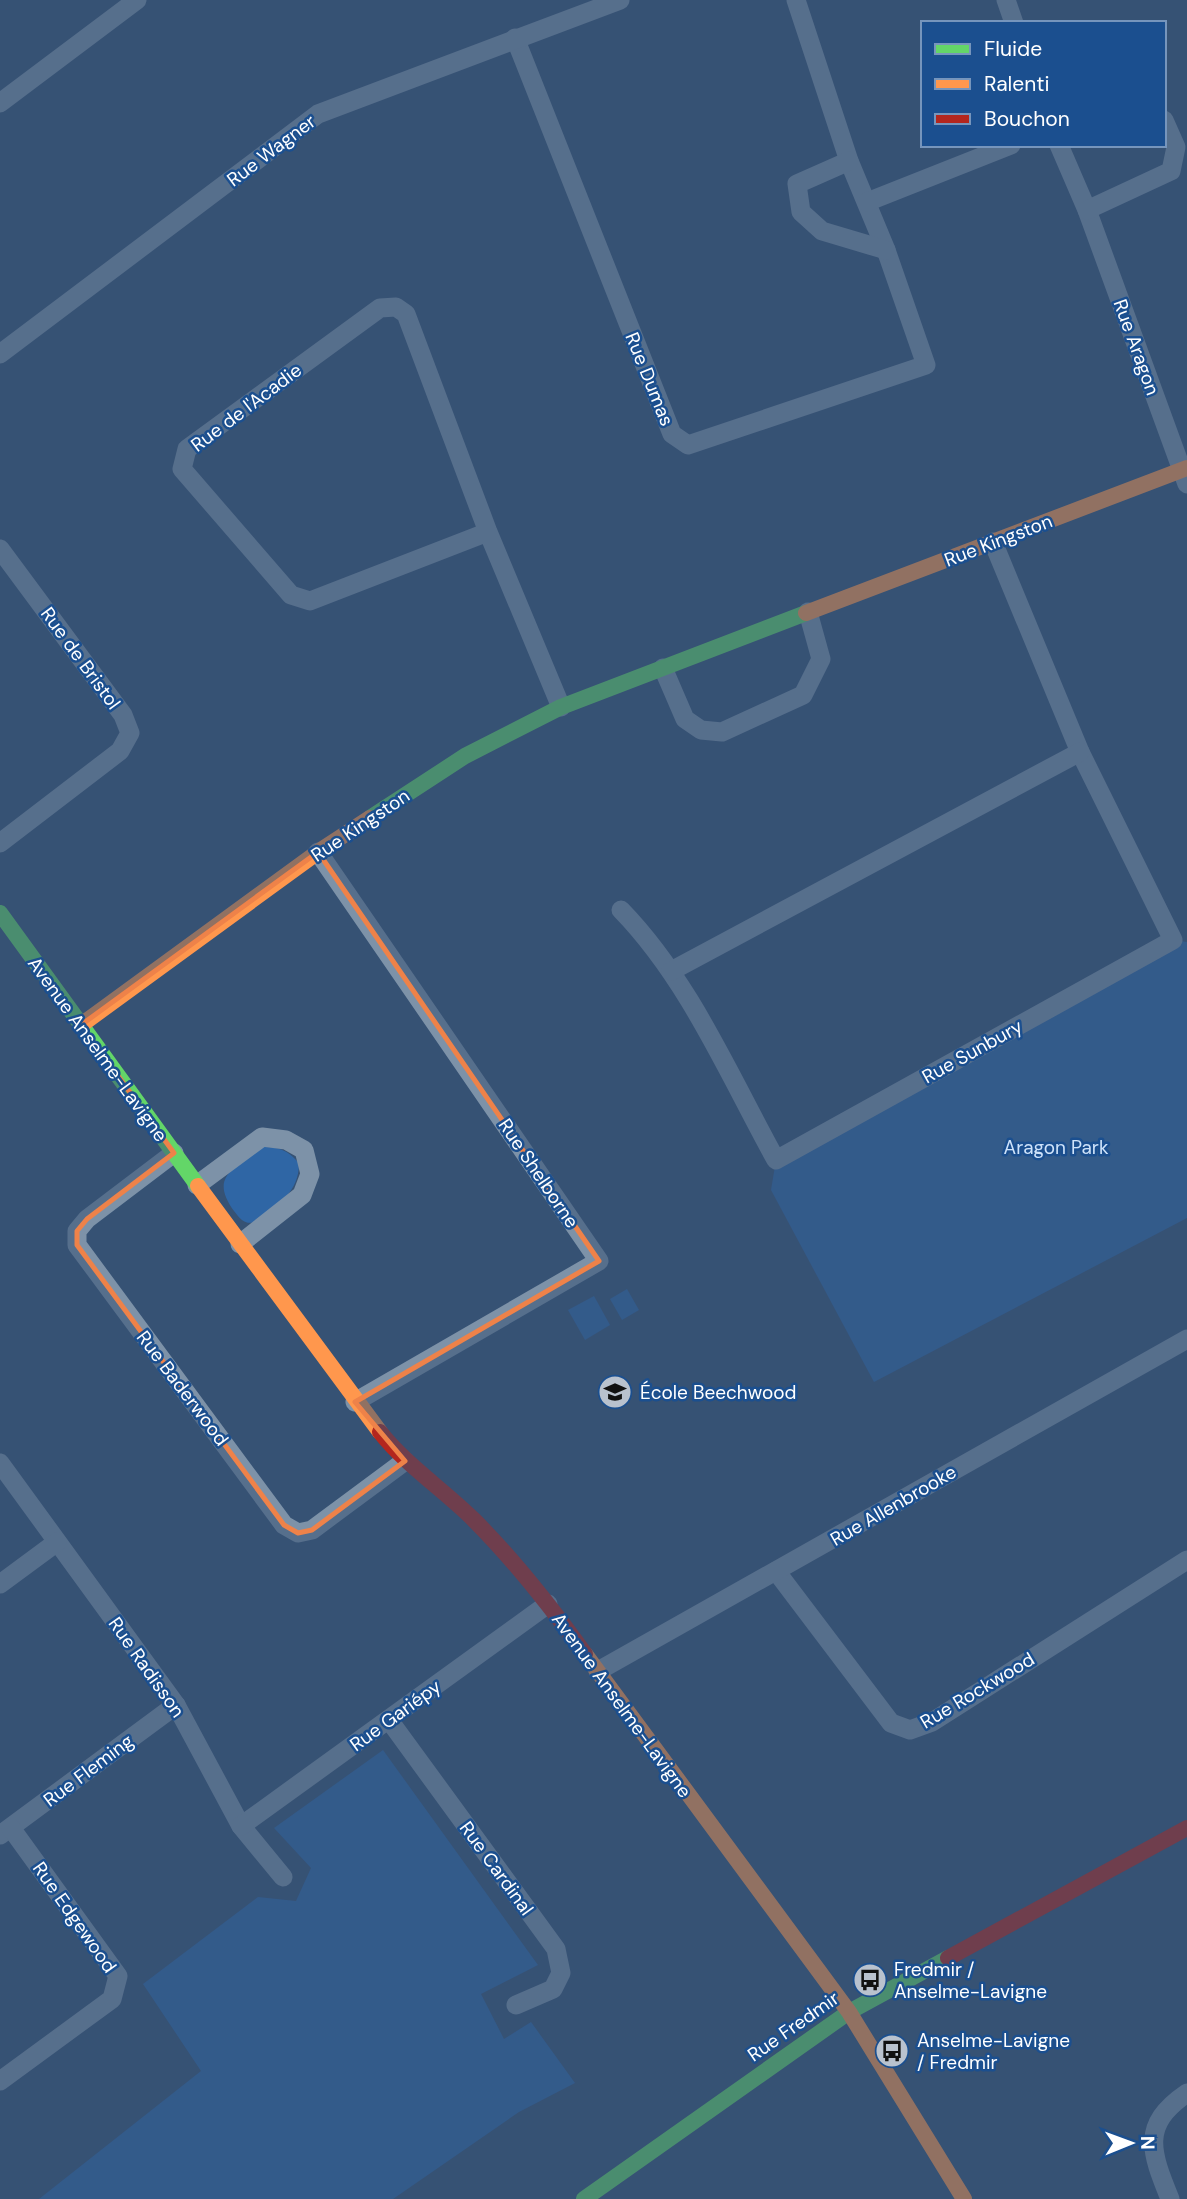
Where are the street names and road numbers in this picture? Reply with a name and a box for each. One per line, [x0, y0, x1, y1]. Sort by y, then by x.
street label: Rue Wagner [222, 109, 321, 192]
street label: Rue Aragon [1108, 296, 1165, 399]
street label: Rue Dumas [619, 329, 680, 430]
street label: Rue de l'Acadie [186, 358, 307, 457]
street label: Rue Kingston [941, 508, 1056, 573]
street label: Rue de Bristol [35, 602, 126, 714]
street label: Rue Kingston [306, 783, 414, 868]
street label: Avenue Anselme-Lavigne [22, 952, 173, 1147]
street label: Rue Sunbury [918, 1013, 1027, 1089]
street label: Rue Shelborne [493, 1114, 584, 1233]
street label: Rue Baderwood [131, 1326, 234, 1451]
street label: Rue Allenbrooke [826, 1459, 961, 1552]
street label: Avenue Anselme-Lavigne [546, 1608, 697, 1803]
street label: Rue Radisson [103, 1612, 190, 1722]
street label: Rue Rockwood [916, 1646, 1039, 1734]
street label: Rue Gariépy [345, 1674, 446, 1757]
street label: Rue Fleming [38, 1728, 139, 1812]
street label: Rue Cardinal [454, 1816, 539, 1920]
street label: Rue Edgewood [27, 1857, 122, 1978]
street label: Rue Fredmir [743, 1986, 844, 2067]

